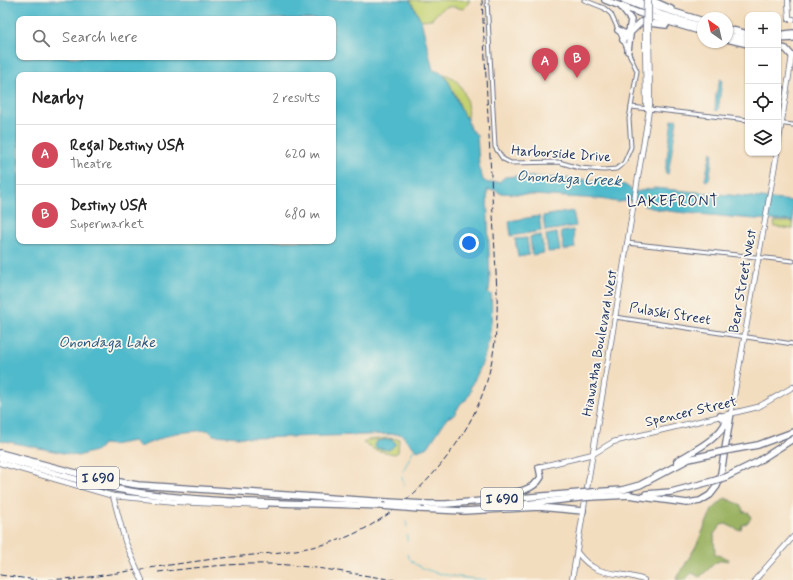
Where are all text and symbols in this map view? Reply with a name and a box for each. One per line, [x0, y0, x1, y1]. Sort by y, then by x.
north arrow [697, 12, 733, 48]
map controls [745, 12, 781, 156]
button: + [745, 12, 781, 48]
search box [16, 16, 336, 60]
icon: search [30, 27, 52, 49]
text: Search here [62, 28, 138, 48]
pin: B [564, 45, 590, 78]
pin: A [532, 48, 558, 81]
button: − [745, 48, 781, 84]
button: locate [745, 84, 781, 120]
text: Nearby [32, 87, 84, 109]
text: 2 results [273, 90, 320, 107]
button: layers [745, 120, 781, 156]
text: Regal Destiny USA [70, 136, 185, 156]
street label: Harborside Drive [511, 142, 612, 166]
text: A [41, 146, 49, 163]
text: 620 m [285, 146, 320, 163]
text: Theatre [70, 156, 112, 173]
water label: Onondaga Creek [516, 166, 623, 192]
district label: LAKEFRONT [627, 192, 719, 212]
text: Destiny USA [70, 196, 148, 216]
text: B [41, 206, 49, 223]
text: 680 m [285, 206, 320, 223]
text: Supermarket [70, 216, 144, 233]
street label: Bear Street West [725, 227, 761, 334]
your location [459, 233, 479, 253]
street label: Hiawatha Boulevard West [578, 268, 622, 418]
street label: Pulaski Street [628, 299, 712, 329]
water label: Onondaga Lake [59, 333, 156, 353]
street label: Spencer Street [643, 393, 739, 431]
road number: I 690 [77, 467, 119, 489]
road number: I 690 [481, 488, 523, 510]

